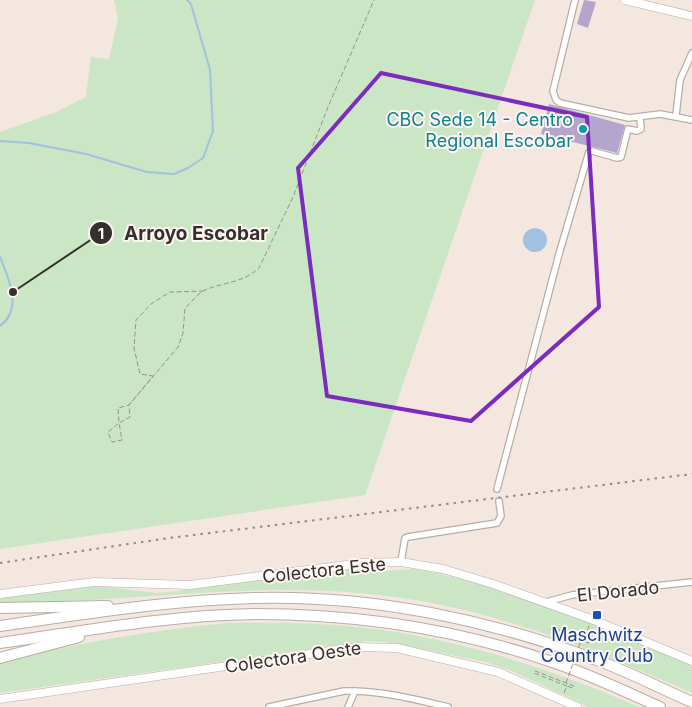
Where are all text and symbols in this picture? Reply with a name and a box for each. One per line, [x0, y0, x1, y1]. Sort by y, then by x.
place label: CBC Sede 14 - Centro Regional Escobar [386, 109, 573, 151]
marker: CBC Sede 14 - Centro Regional Escobar [577, 123, 589, 135]
callout: Arroyo Escobar [89, 216, 278, 250]
text: Arroyo Escobar [124, 222, 268, 245]
text: 1 [98, 224, 104, 243]
street label: Colectora Este [261, 553, 387, 587]
street label: El Dorado [576, 576, 660, 606]
marker: Maschwitz Country Club [591, 609, 603, 621]
place label: Maschwitz Country Club [541, 624, 653, 666]
street label: Colectora Oeste [223, 637, 363, 677]

